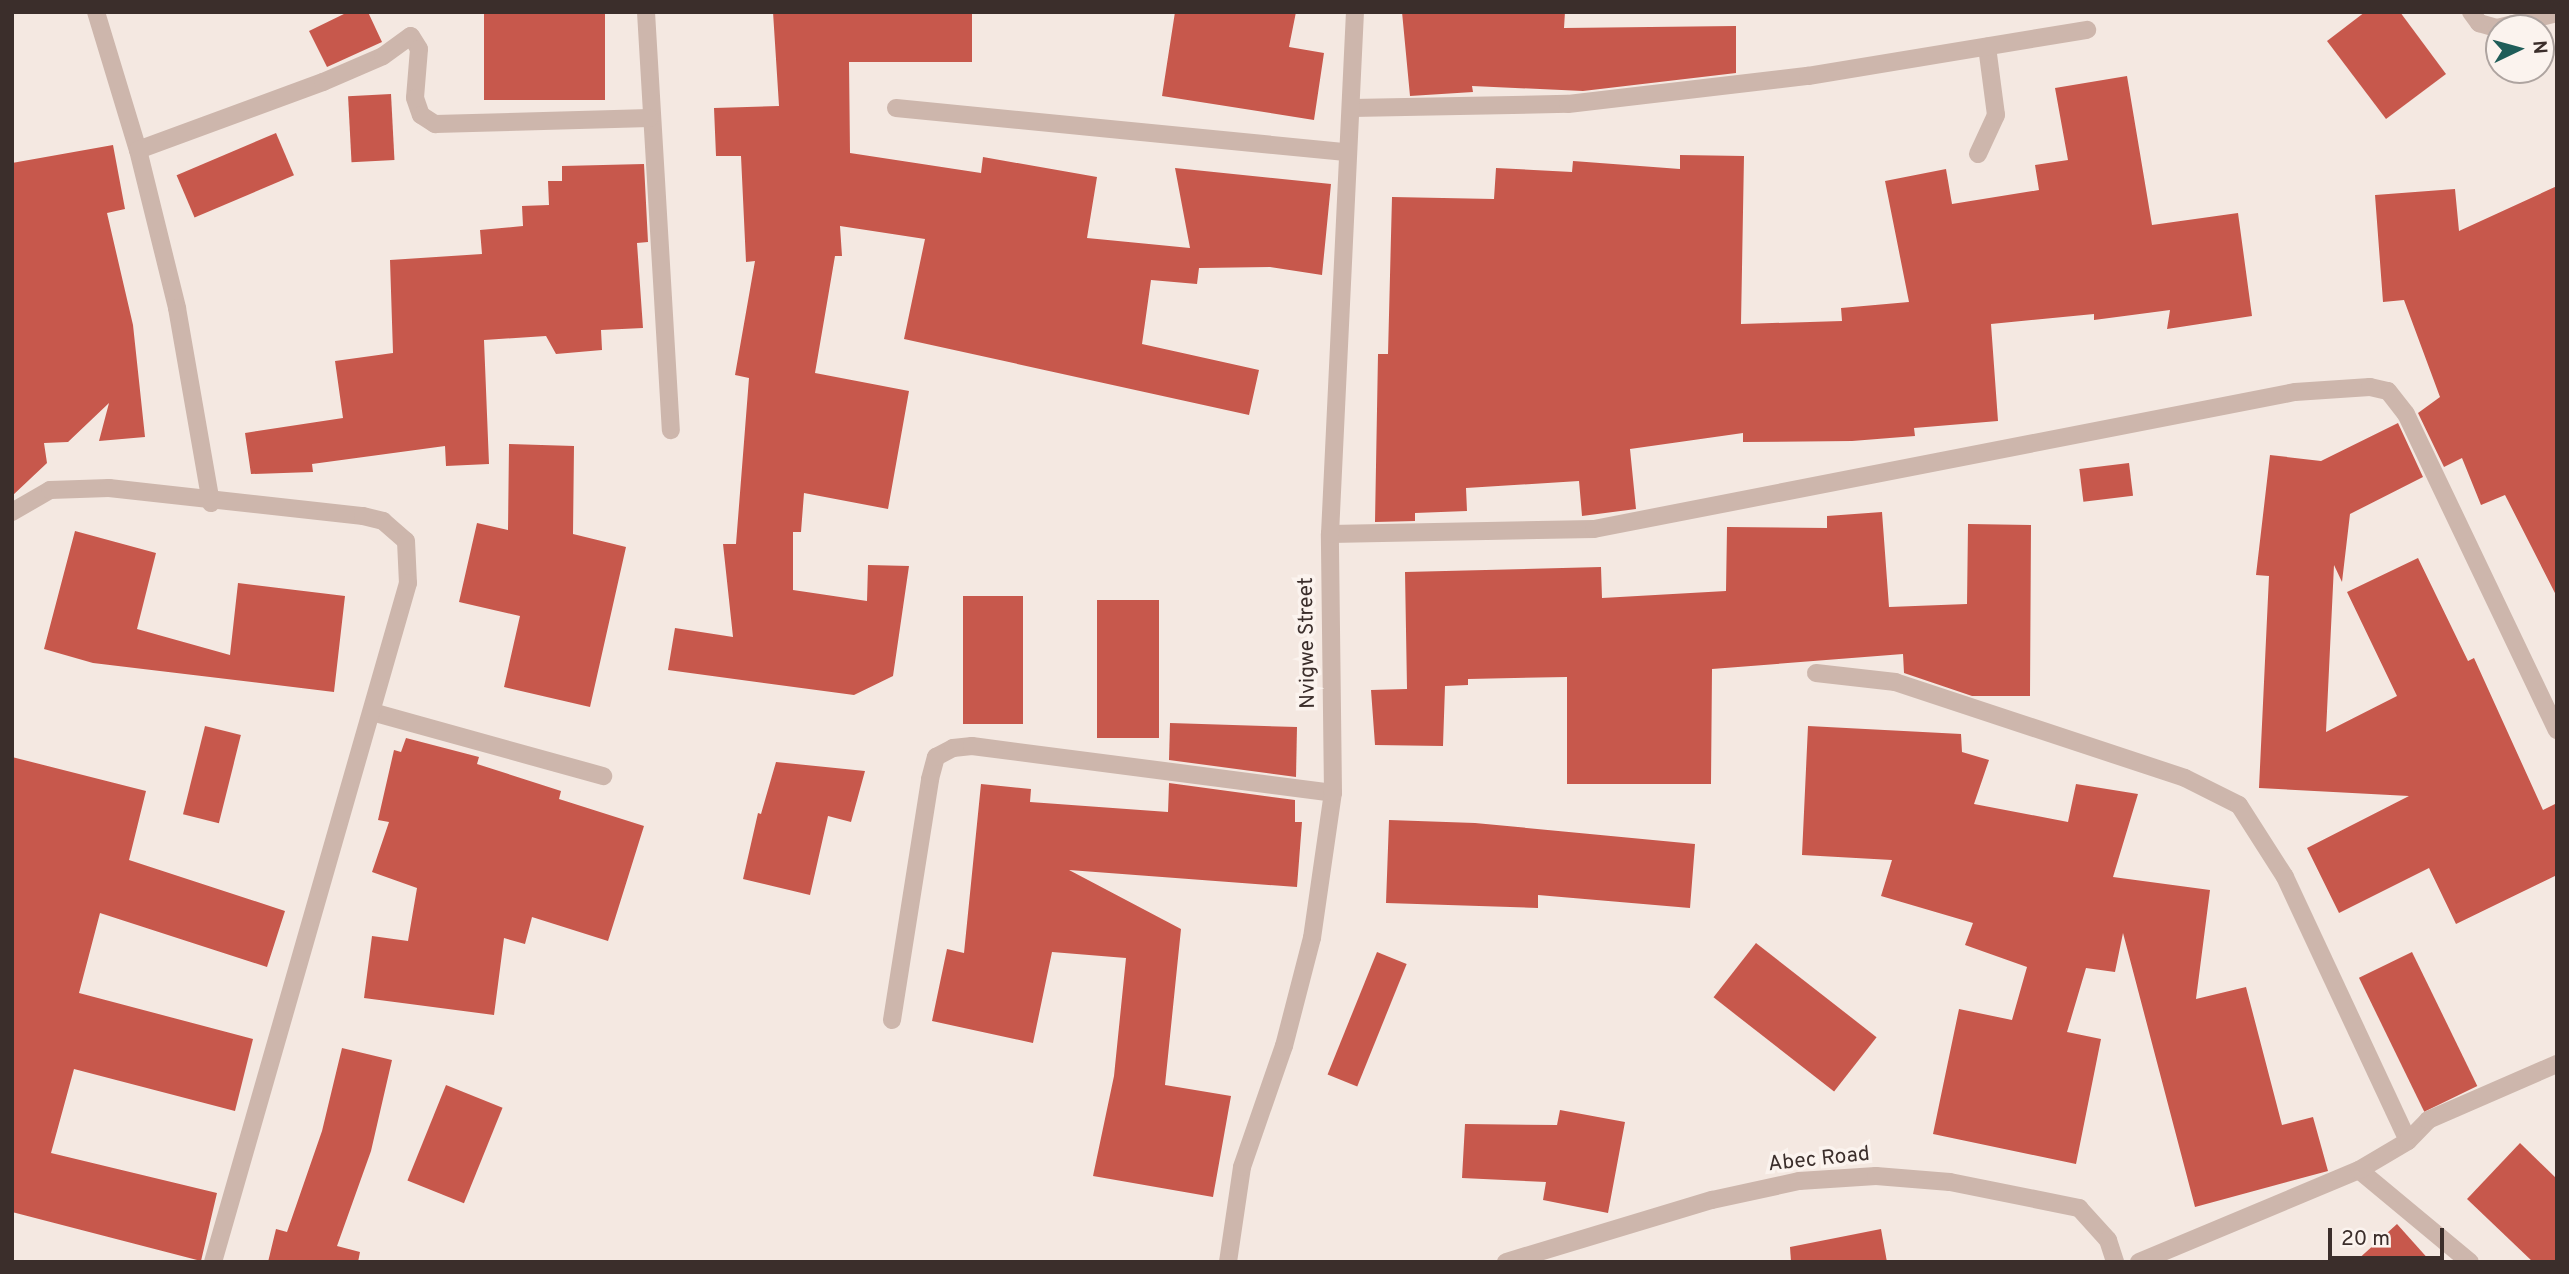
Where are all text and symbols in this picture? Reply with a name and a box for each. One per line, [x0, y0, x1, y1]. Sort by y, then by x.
north arrow [2485, 14, 2555, 84]
text: N [2526, 39, 2551, 55]
street label: Nvigwe Street [1294, 577, 1322, 709]
street label: Abec Road [1767, 1142, 1871, 1178]
scale bar [2331, 1214, 2446, 1258]
text: 20 m [2341, 1226, 2390, 1253]

